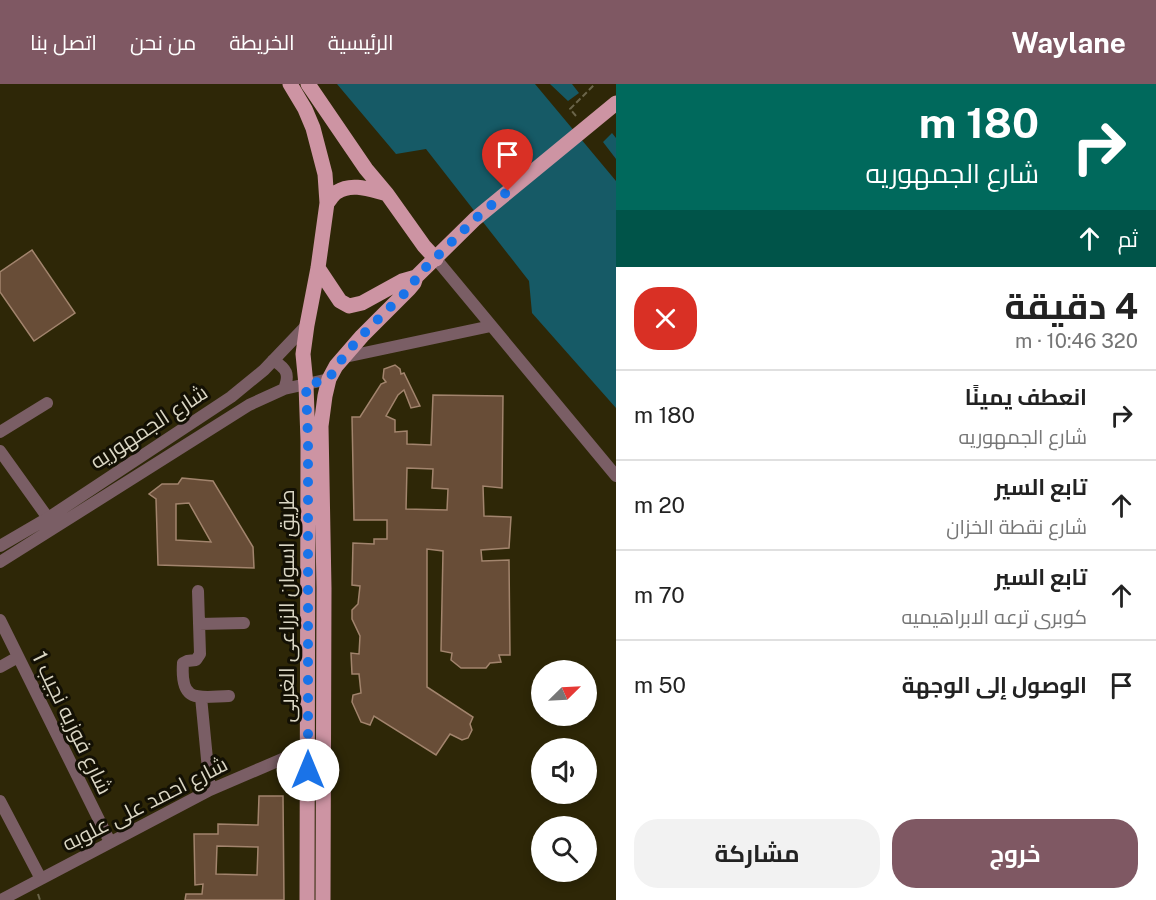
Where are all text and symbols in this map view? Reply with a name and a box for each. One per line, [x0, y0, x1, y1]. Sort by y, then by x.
text: Waylane [1012, 26, 1126, 59]
text: اتصل بنا [30, 30, 97, 55]
text: من نحن [130, 30, 196, 55]
text: الخريطة [229, 30, 295, 55]
text: الرئيسية [328, 30, 394, 55]
text: 180 m [919, 98, 1039, 147]
icon: right [1060, 108, 1138, 186]
pin [482, 129, 533, 191]
icon: arrive [491, 138, 524, 171]
text: شارع الجمهوريه [865, 157, 1039, 189]
icon: ahead [1073, 222, 1106, 255]
text: ثم [1118, 226, 1138, 252]
text: 4 دقيقة [1004, 285, 1138, 327]
button: close [634, 287, 697, 350]
text: 320 m · 10:46 [1015, 329, 1138, 353]
street label: شارع الجمهوريه [85, 379, 213, 476]
text: انعطف يمينًا [965, 384, 1087, 410]
icon: right [1105, 399, 1138, 432]
text: 180 m [634, 402, 695, 428]
text: شارع الجمهوريه [958, 425, 1087, 449]
text: تابع السير [995, 474, 1087, 500]
street label: طريق اسوان الزراعى الغربى [274, 489, 300, 723]
icon: ahead [1105, 489, 1138, 522]
text: 20 m [634, 492, 685, 518]
text: شارع نقطة الخزان [946, 515, 1087, 539]
text: تابع السير [995, 564, 1087, 590]
icon: ahead [1105, 579, 1138, 612]
text: 70 m [634, 582, 685, 608]
text: كوبرى ترعه الابراهيميه [902, 605, 1087, 629]
street label: شارع فوزيه نجيب 1 [25, 647, 118, 799]
north arrow [531, 660, 597, 726]
map controls [531, 660, 597, 882]
icon: arrive [1105, 669, 1138, 702]
text: 50 m [634, 672, 686, 698]
text: الوصول إلى الوجهة [902, 672, 1087, 698]
position arrow [276, 738, 340, 802]
button: sound [531, 738, 597, 804]
street label: شارع احمد على علوبه [58, 751, 232, 858]
button: search [531, 816, 597, 882]
button: مشاركة [634, 819, 880, 888]
button: خروج [892, 819, 1138, 888]

